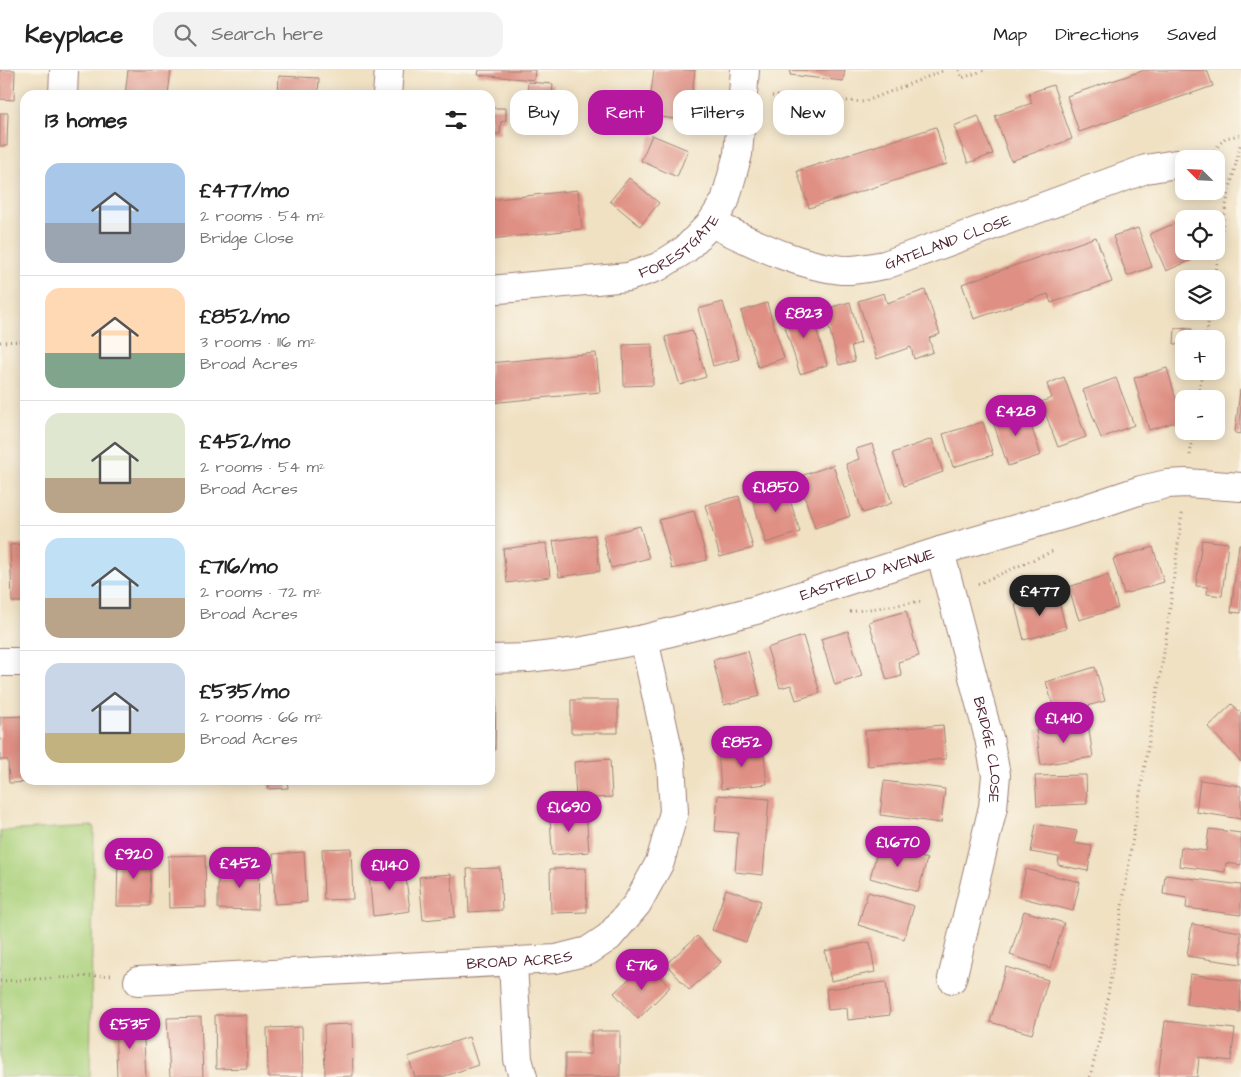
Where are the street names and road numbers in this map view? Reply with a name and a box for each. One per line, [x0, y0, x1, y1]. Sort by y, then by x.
street label: GATELAND CLOSE [882, 210, 1014, 275]
street label: FORESTGATE [636, 211, 725, 284]
street label: EASTFIELD AVENUE [797, 543, 937, 606]
street label: BRIDGE CLOSE [968, 694, 1006, 804]
street label: BROAD ACRES [466, 945, 575, 975]

